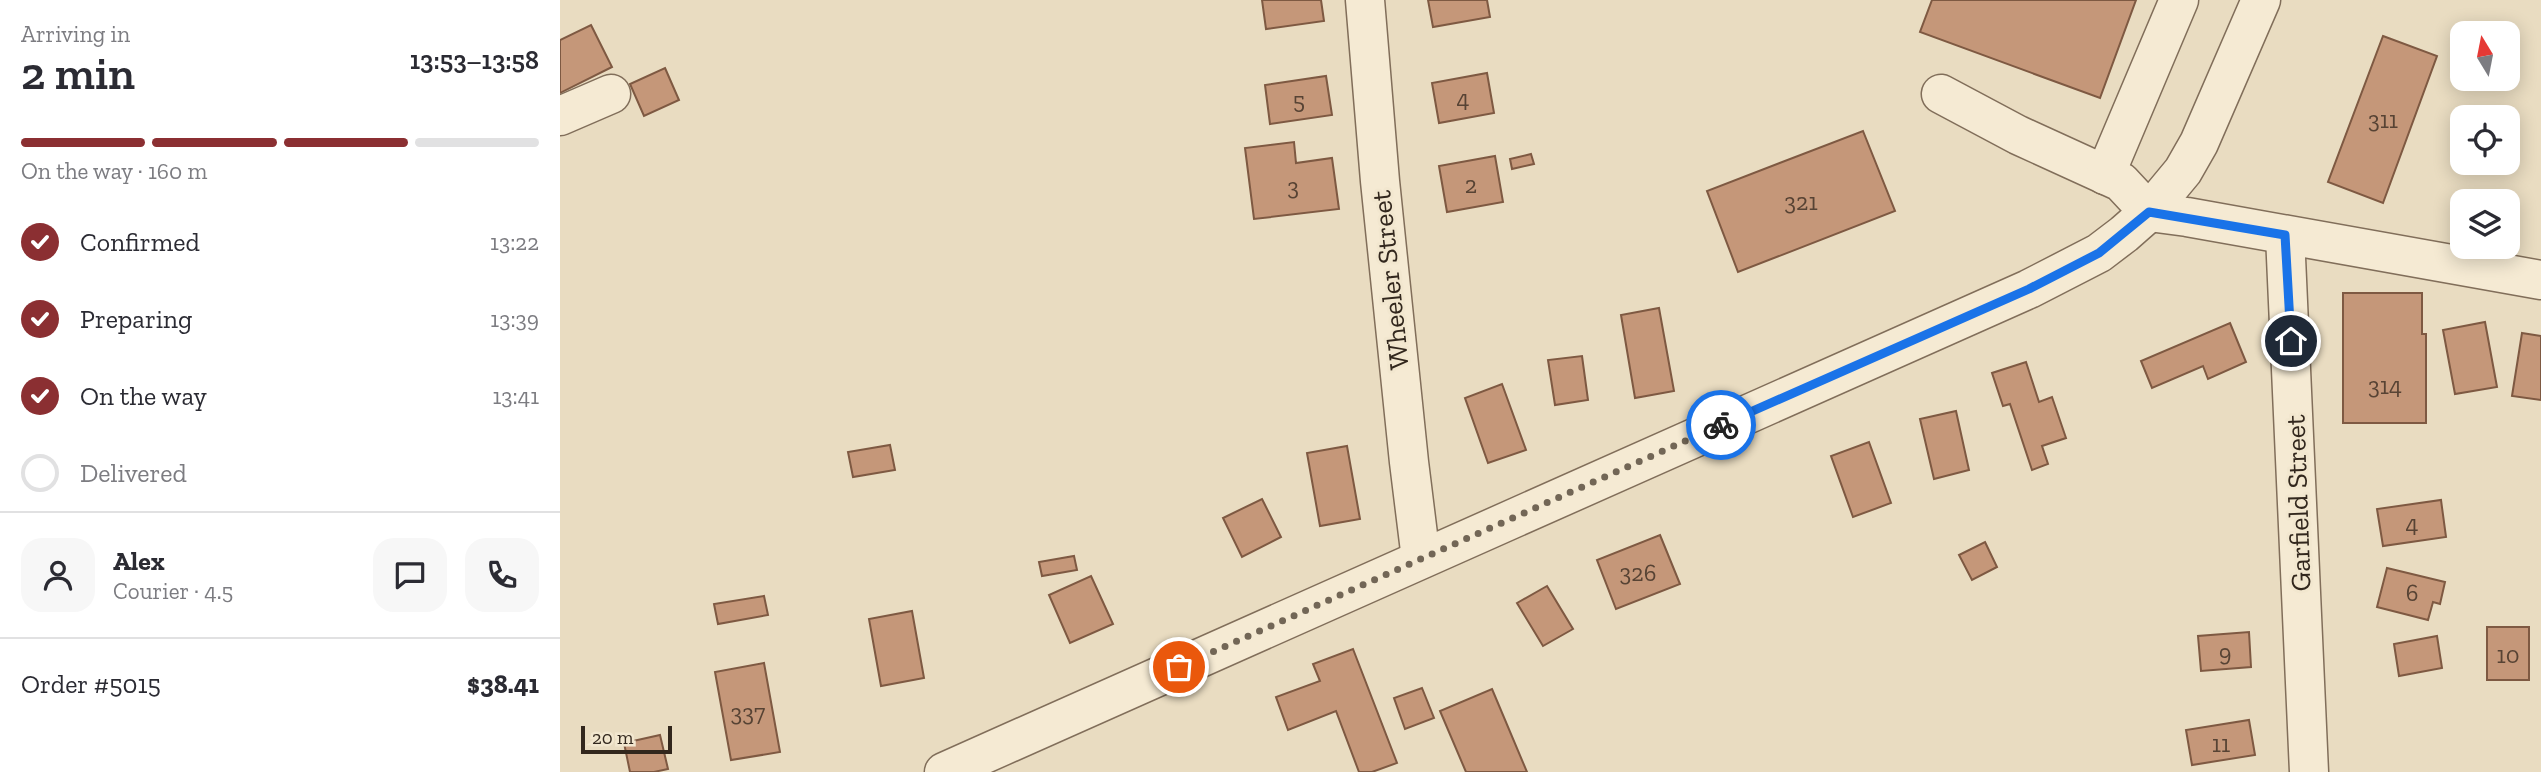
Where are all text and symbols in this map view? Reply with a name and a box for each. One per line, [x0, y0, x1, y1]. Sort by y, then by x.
text: Arriving in [21, 20, 130, 48]
north arrow [2450, 21, 2520, 91]
map controls [2450, 21, 2520, 259]
text: 13:53–13:58 [410, 44, 539, 76]
text: 2 min [21, 46, 135, 101]
house number: 4 [1457, 84, 1470, 113]
house number: 5 [1293, 86, 1305, 115]
house number: 311 [2368, 105, 2398, 134]
button: locate [2450, 105, 2520, 175]
text: On the way · 160 m [21, 157, 207, 185]
house number: 2 [1465, 170, 1477, 199]
house number: 3 [1287, 172, 1299, 201]
house number: 321 [1784, 187, 1818, 216]
street label: Wheeler Street [1364, 188, 1416, 371]
button: layers [2450, 189, 2520, 259]
icon: check [21, 223, 59, 261]
text: Confirmed [80, 226, 200, 258]
text: 13:22 [490, 228, 539, 256]
icon: check [21, 300, 59, 338]
text: Preparing [80, 303, 192, 335]
text: 13:39 [490, 305, 539, 333]
pin [2261, 311, 2321, 371]
icon: home [2272, 322, 2310, 360]
house number: 314 [2368, 371, 2402, 400]
icon: check [21, 377, 59, 415]
text: On the way [80, 380, 207, 412]
text: 13:41 [492, 382, 539, 410]
courier [1686, 390, 1756, 460]
icon: bike [1702, 406, 1740, 444]
street label: Garfield Street [2278, 414, 2318, 592]
text: Delivered [80, 457, 187, 489]
house number: 4 [2406, 509, 2419, 538]
button: person [21, 538, 95, 612]
button: chat [373, 538, 447, 612]
button: phone [465, 538, 539, 612]
text: Alex [113, 545, 165, 577]
house number: 326 [1620, 558, 1656, 587]
text: Courier · 4.5 [113, 577, 233, 605]
house number: 6 [2406, 578, 2418, 607]
pin [1149, 637, 1209, 697]
house number: 9 [2219, 638, 2231, 667]
house number: 10 [2496, 640, 2520, 669]
icon: bag [1160, 648, 1198, 686]
text: Order #5015 [21, 668, 161, 700]
text: $38.41 [467, 668, 539, 700]
house number: 337 [731, 698, 765, 727]
scale bar [581, 723, 672, 755]
text: 20 m [592, 726, 633, 749]
house number: 11 [2212, 729, 2230, 758]

